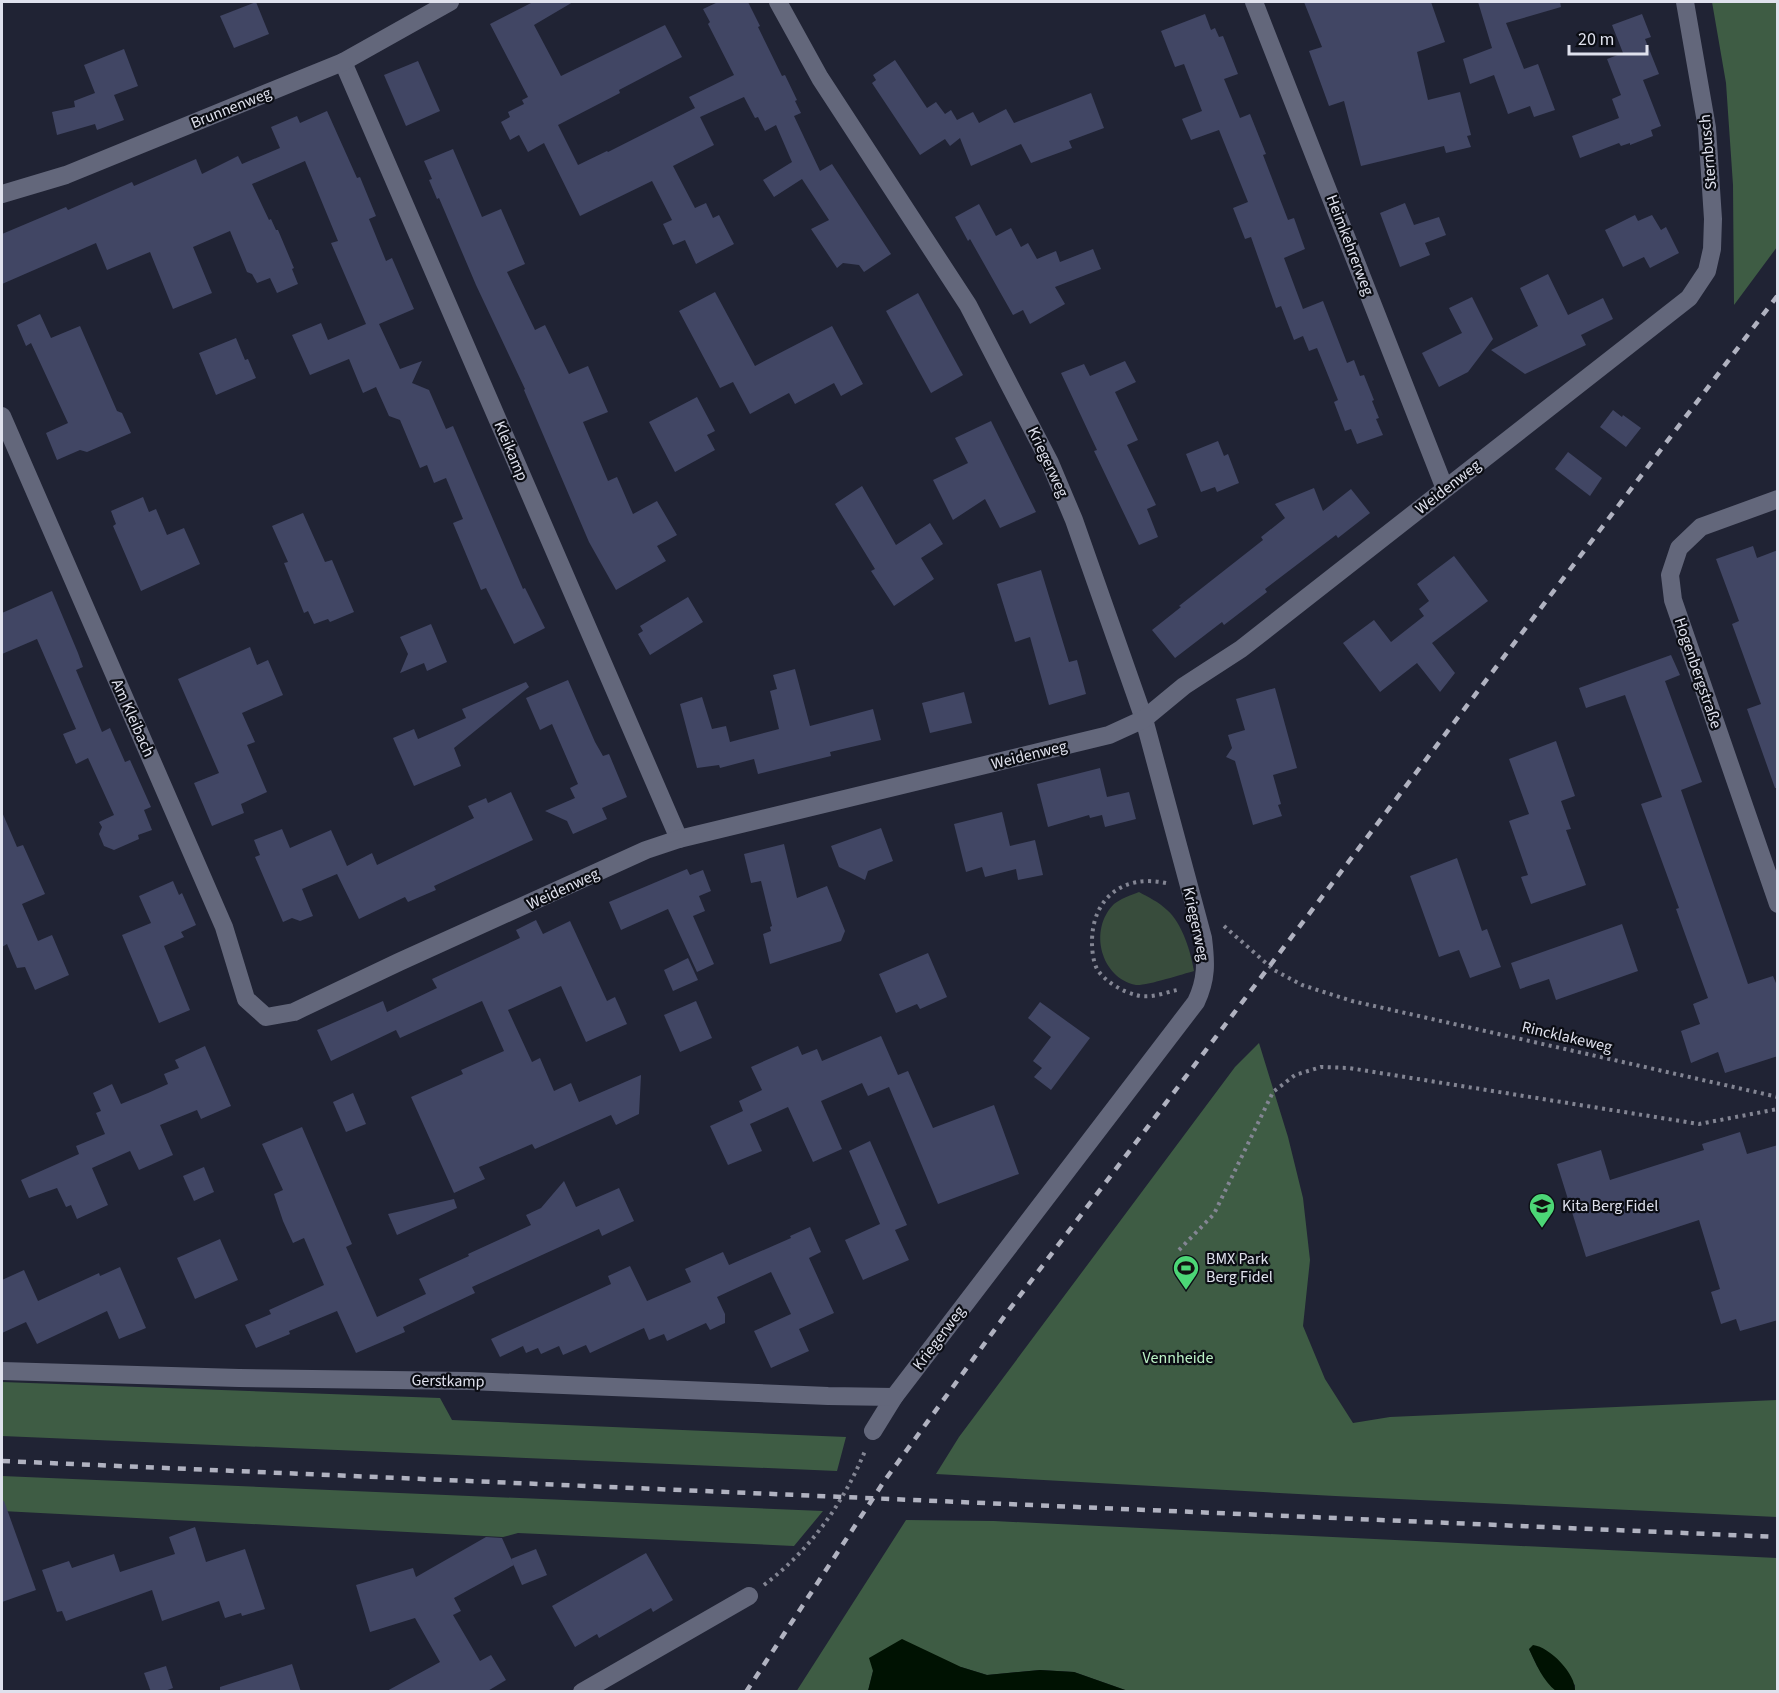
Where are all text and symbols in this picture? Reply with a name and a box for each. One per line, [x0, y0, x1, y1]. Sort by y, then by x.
scale bar [1569, 18, 1647, 56]
text: 20 m [1578, 27, 1614, 52]
street label: Brunnenweg [187, 82, 275, 134]
street label: Sternbusch [1694, 113, 1722, 191]
street label: Heimkehrerweg [1321, 191, 1379, 299]
street label: Kleikamp [489, 418, 534, 484]
street label: Kriegerweg [1022, 423, 1074, 501]
street label: Weidenweg [1411, 455, 1485, 519]
street label: Hogenbergstraße [1669, 615, 1727, 732]
street label: Am Kleibach [106, 676, 160, 760]
street label: Weidenweg [989, 735, 1069, 775]
street label: Weidenweg [523, 863, 603, 915]
street label: Kriegerweg [1177, 885, 1215, 963]
street label: Rincklakeweg [1520, 1016, 1614, 1058]
school or university icon: Kita Berg Fidel [1527, 1191, 1557, 1229]
place label: Kita Berg Fidel [1562, 1195, 1658, 1217]
place label: BMX Park Berg Fidel [1206, 1248, 1273, 1288]
sports icon: BMX Park Berg Fidel [1171, 1253, 1201, 1291]
street label: Kriegerweg [908, 1301, 970, 1375]
park label: Vennheide [1143, 1347, 1213, 1369]
street label: Gerstkamp [411, 1369, 485, 1393]

